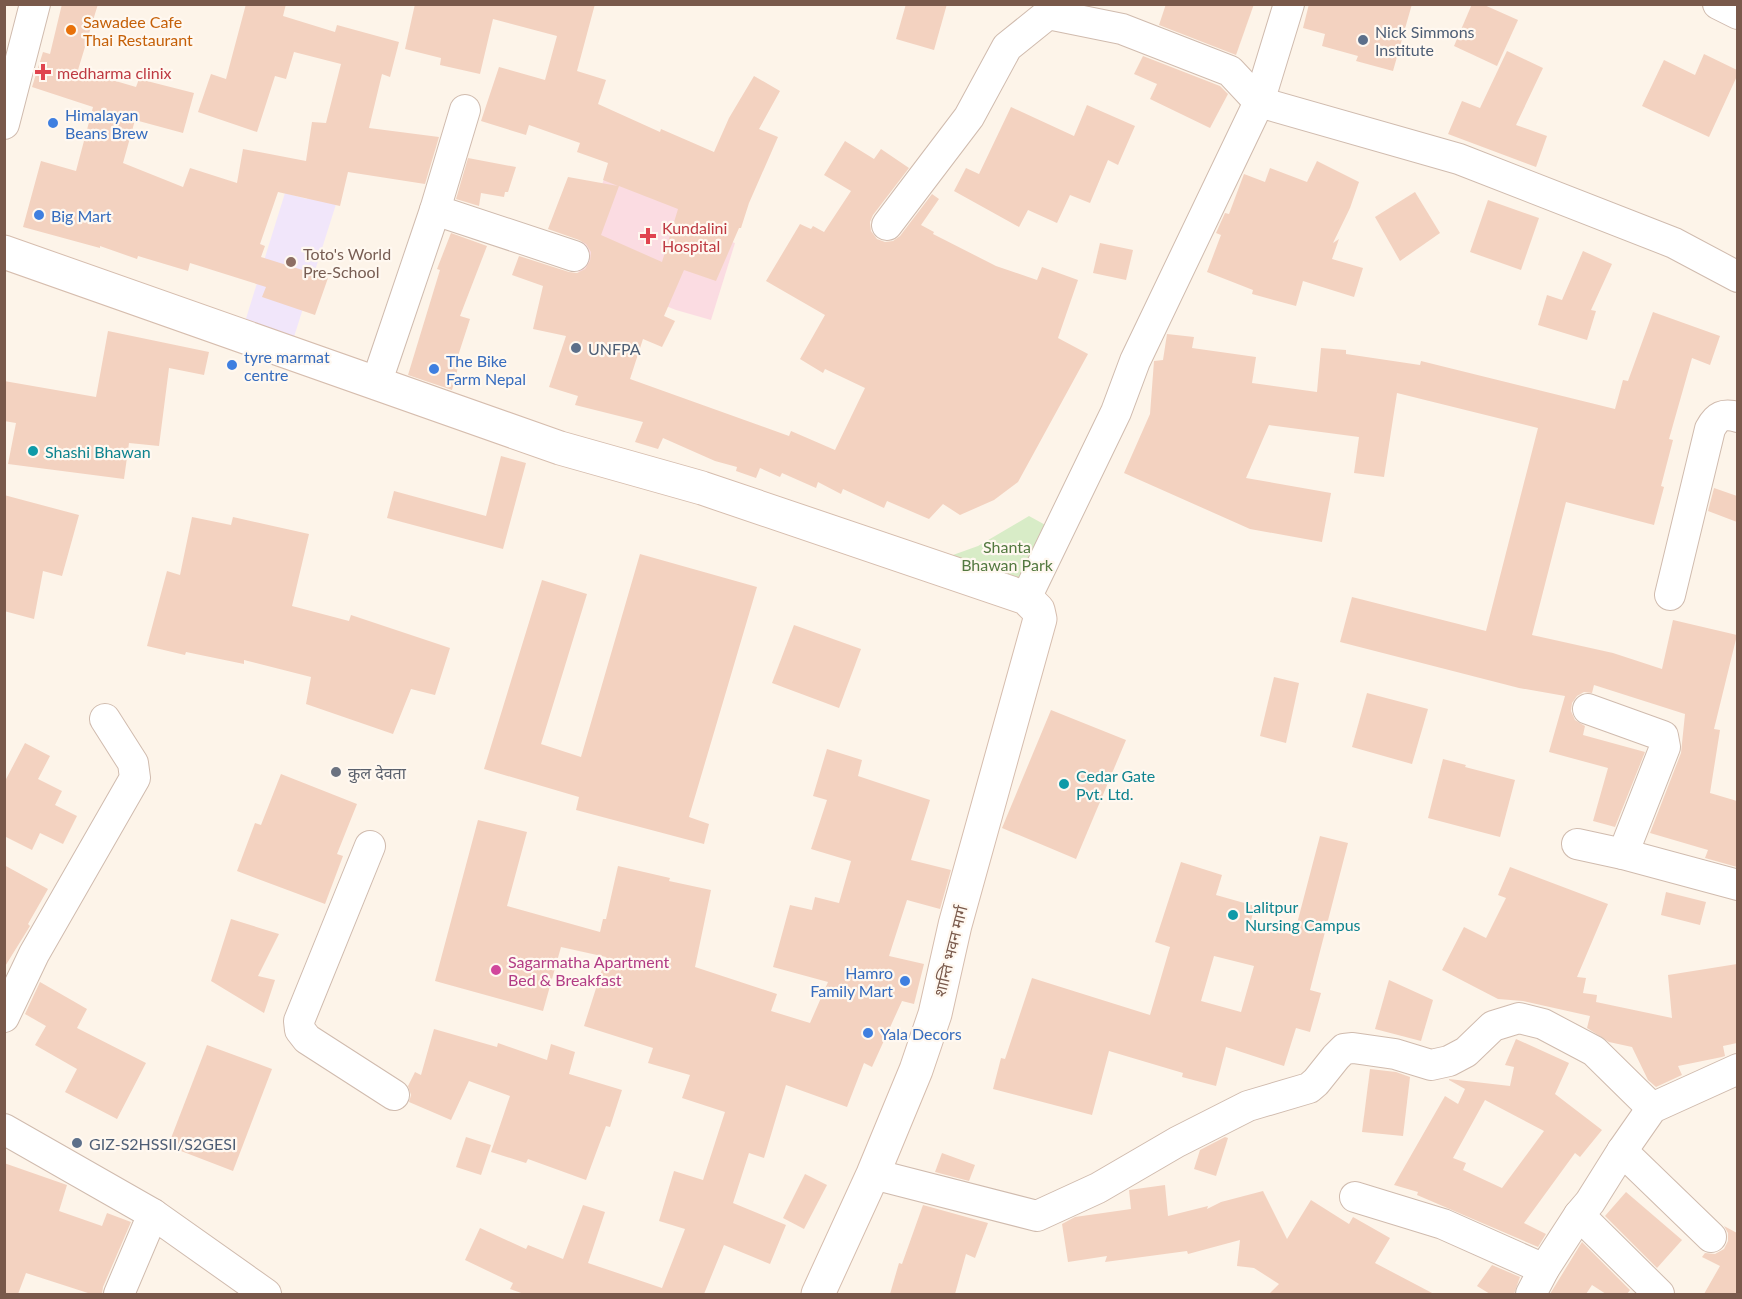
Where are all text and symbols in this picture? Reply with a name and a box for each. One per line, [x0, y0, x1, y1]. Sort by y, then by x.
place label: Sawadee Cafe Thai Restaurant [83, 12, 193, 49]
place label: Nick Simmons Institute [1375, 22, 1475, 59]
marker: Sawadee Cafe Thai Restaurant [64, 23, 78, 37]
marker: Nick Simmons Institute [1356, 33, 1370, 47]
marker: medharma clinix [34, 63, 52, 81]
place label: medharma clinix [57, 63, 172, 82]
place label: Himalayan Beans Brew [65, 105, 149, 142]
marker: Himalayan Beans Brew [46, 116, 60, 130]
place label: Big Mart [51, 206, 112, 225]
marker: Big Mart [32, 208, 46, 222]
place label: Kundalini Hospital [662, 218, 727, 255]
marker: Kundalini Hospital [639, 227, 657, 245]
place label: Toto's World Pre-School [303, 244, 391, 281]
marker: Toto's World Pre-School [284, 255, 298, 269]
place label: UNFPA [588, 339, 641, 358]
marker: UNFPA [569, 341, 583, 355]
place label: tyre marmat centre [244, 347, 330, 384]
place label: The Bike Farm Nepal [446, 351, 526, 388]
marker: tyre marmat centre [225, 358, 239, 372]
marker: The Bike Farm Nepal [427, 362, 441, 376]
place label: Shashi Bhawan [45, 442, 151, 461]
marker: Shashi Bhawan [26, 444, 40, 458]
park label: Shanta Bhawan Park [961, 537, 1054, 574]
place label: कुल देवता [348, 763, 407, 784]
marker: कुल देवता [329, 765, 343, 779]
place label: Cedar Gate Pvt. Ltd. [1076, 766, 1155, 803]
marker: Cedar Gate Pvt. Ltd. [1057, 777, 1071, 791]
place label: Lalitpur Nursing Campus [1245, 897, 1361, 934]
street label: शान्ति भवन मार्ग [930, 903, 971, 998]
marker: Lalitpur Nursing Campus [1226, 908, 1240, 922]
place label: Sagarmatha Apartment Bed & Breakfast [508, 952, 670, 989]
marker: Sagarmatha Apartment Bed & Breakfast [489, 963, 503, 977]
place label: Hamro Family Mart [810, 963, 893, 1000]
marker: Hamro Family Mart [898, 974, 912, 988]
place label: Yala Decors [880, 1024, 962, 1043]
marker: Yala Decors [861, 1026, 875, 1040]
place label: GIZ-S2HSSII/S2GESI [89, 1134, 236, 1153]
marker: GIZ-S2HSSII/S2GESI [70, 1136, 84, 1150]

